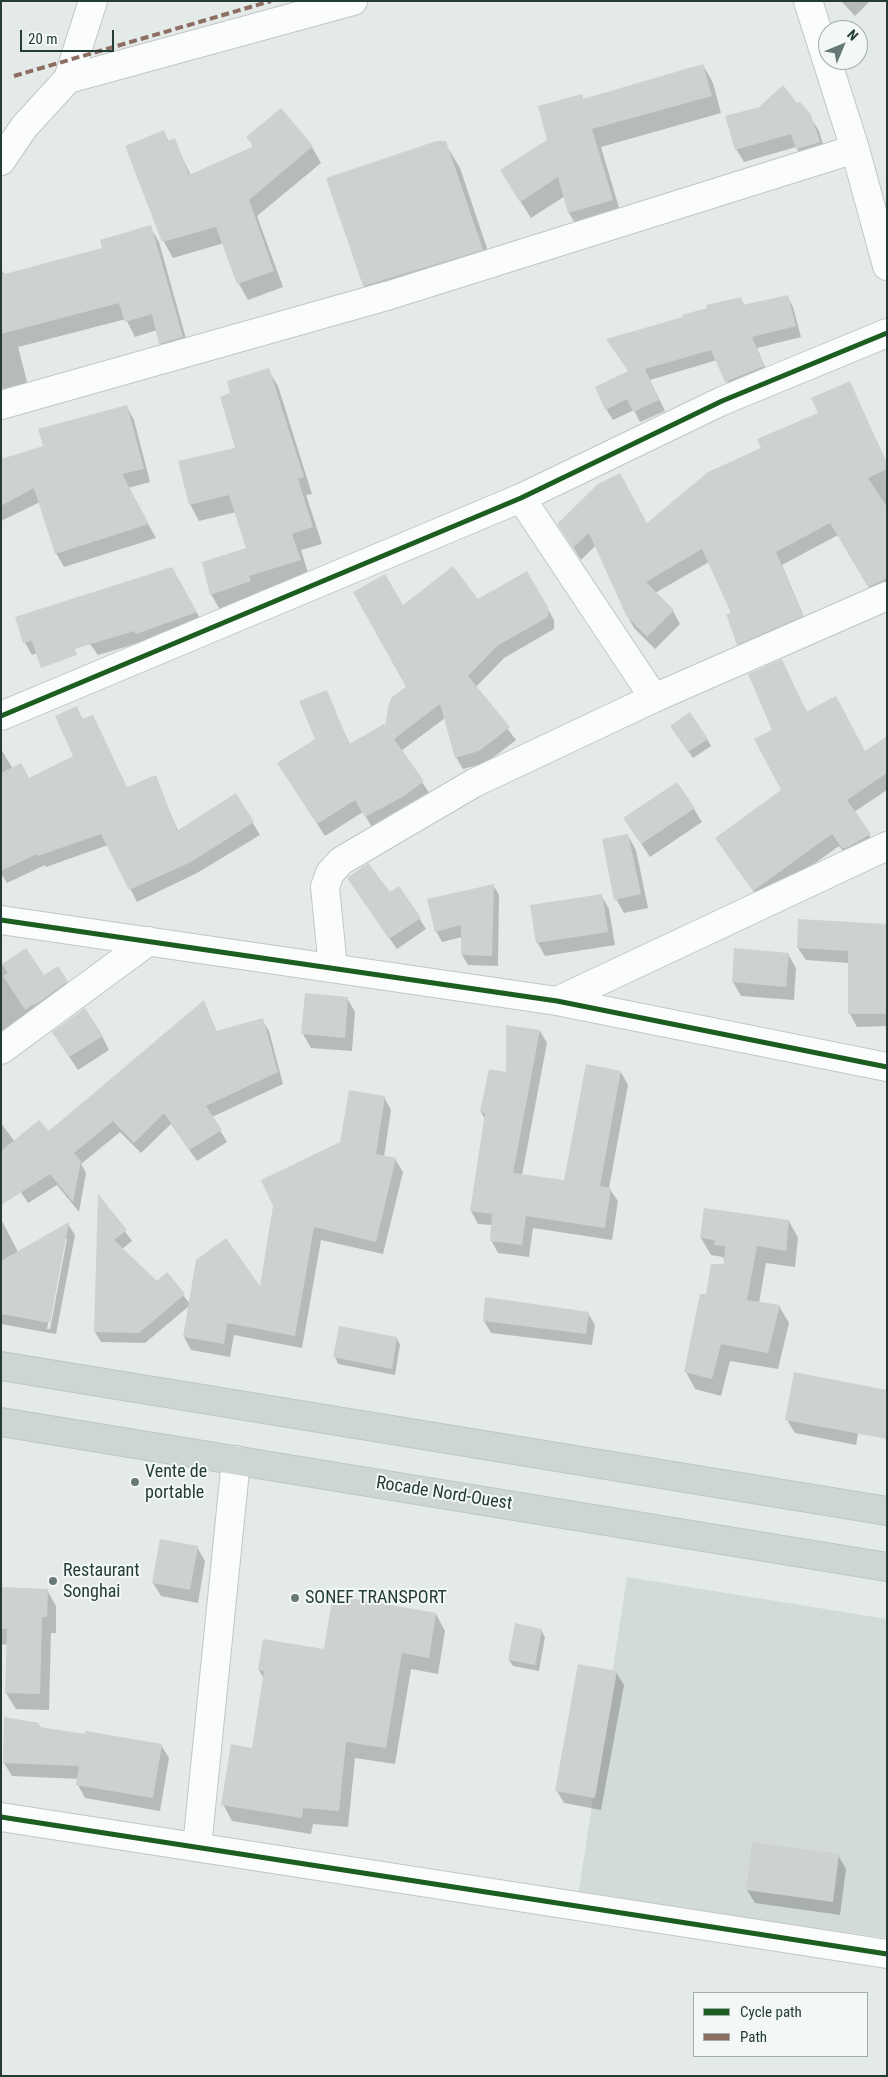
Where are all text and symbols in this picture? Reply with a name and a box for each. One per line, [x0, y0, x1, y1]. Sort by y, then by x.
scale bar [22, 20, 116, 52]
north arrow [818, 20, 868, 70]
text: N [844, 26, 862, 44]
text: 20 m [28, 30, 58, 48]
place label: Vente de portable [145, 1461, 207, 1504]
street label: Rocade Nord-Ouest [374, 1473, 514, 1515]
marker: Vente de portable [129, 1476, 141, 1488]
place label: Restaurant Songhai [63, 1560, 140, 1602]
marker: Restaurant Songhai [47, 1575, 59, 1587]
place label: SONEF TRANSPORT [305, 1587, 447, 1609]
marker: SONEF TRANSPORT [289, 1592, 301, 1604]
legend [693, 1992, 868, 2057]
text: Cycle path [740, 2003, 802, 2021]
text: Path [740, 2028, 767, 2046]

